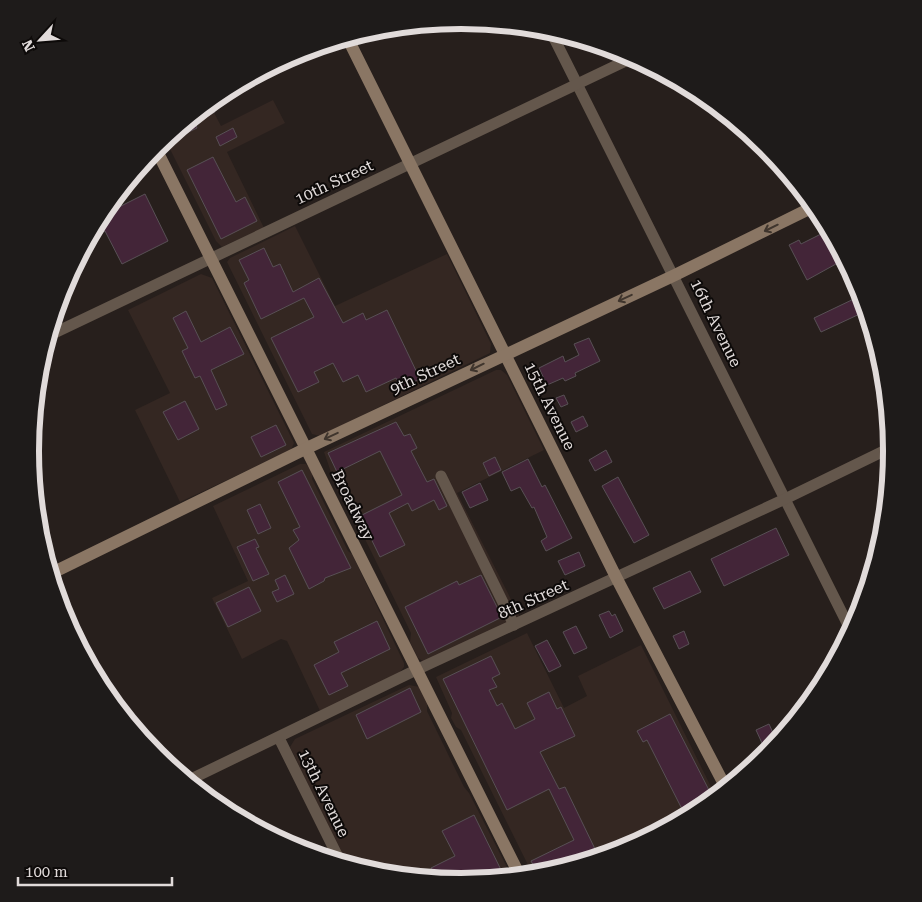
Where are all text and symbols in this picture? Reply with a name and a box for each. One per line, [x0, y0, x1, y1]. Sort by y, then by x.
north arrow [15, 15, 65, 65]
text: N [19, 37, 38, 54]
street label: 10th Street [292, 156, 376, 208]
one-way arrow [764, 224, 779, 233]
street label: 16th Avenue [686, 276, 746, 370]
one-way arrow [618, 294, 633, 303]
street label: 9th Street [387, 349, 463, 399]
street label: 15th Avenue [520, 359, 580, 453]
one-way arrow [470, 362, 485, 372]
one-way arrow [324, 432, 339, 442]
street label: Broadway [328, 467, 378, 544]
street label: 8th Street [495, 575, 571, 623]
street label: 13th Avenue [294, 746, 354, 840]
scale bar [18, 854, 171, 886]
text: 100 m [25, 863, 68, 881]

